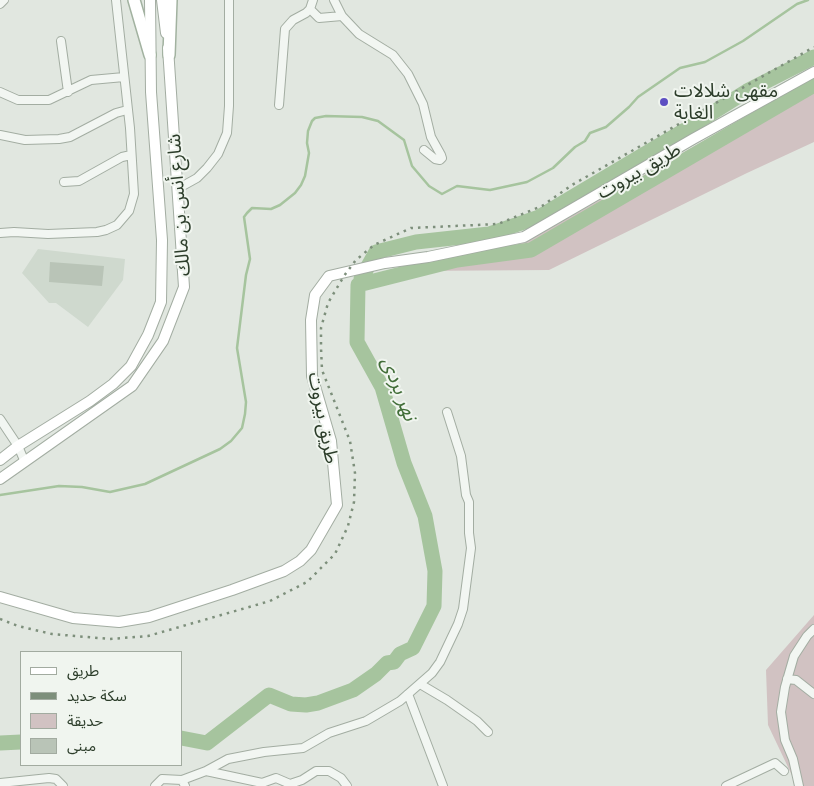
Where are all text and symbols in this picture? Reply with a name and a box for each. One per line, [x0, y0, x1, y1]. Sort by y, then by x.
place label: مقهى شلالات الغابة [674, 80, 778, 124]
marker: مقهى شلالات الغابة [658, 96, 670, 108]
street label: شارع أنس بن مالك [163, 133, 195, 277]
street label: طريق بيروت [593, 138, 685, 204]
water label: نهر بردى [376, 354, 422, 424]
street label: طريق بيروت [303, 370, 343, 466]
legend [20, 651, 182, 766]
text: طريق [67, 661, 99, 680]
text: سكة حديد [67, 686, 127, 705]
text: حديقة [67, 711, 103, 730]
text: مبنى [67, 736, 96, 755]

